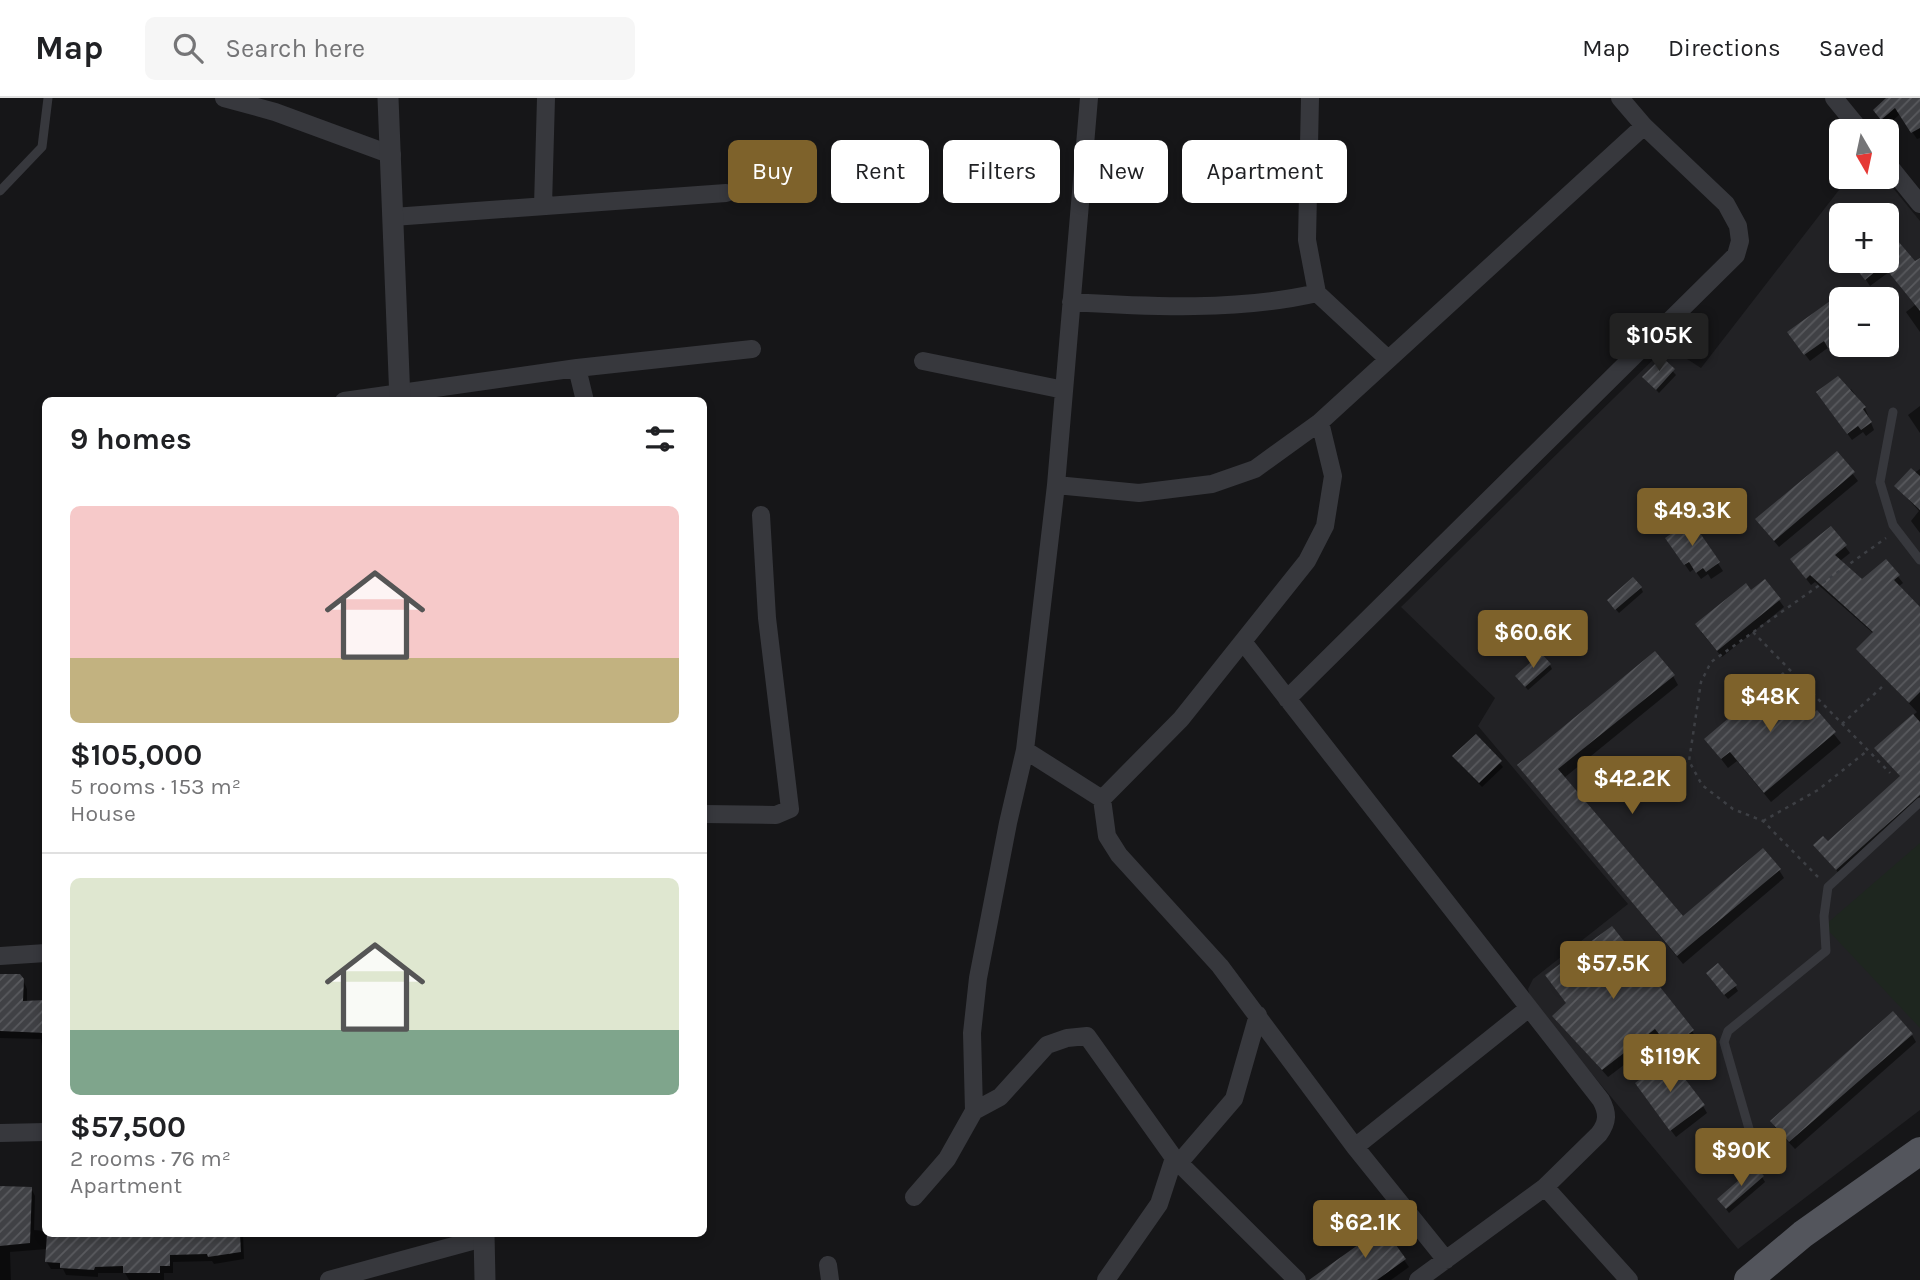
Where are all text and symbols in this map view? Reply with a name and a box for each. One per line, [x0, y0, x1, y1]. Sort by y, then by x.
search box [145, 17, 635, 80]
text: Map [35, 29, 103, 67]
icon: search [169, 29, 207, 67]
text: Search here [225, 33, 365, 64]
text: Map [1582, 34, 1630, 62]
text: Directions [1668, 34, 1781, 62]
text: Saved [1819, 34, 1885, 62]
north arrow [1829, 119, 1899, 189]
map controls [1829, 119, 1899, 357]
chip: Buy [728, 140, 817, 203]
chip: Rent [831, 140, 929, 203]
chip: Filters [943, 140, 1060, 203]
chip: New [1074, 140, 1168, 203]
chip: Apartment [1182, 140, 1347, 203]
button: + [1829, 203, 1899, 273]
button: − [1829, 287, 1899, 357]
pin: $105K [1610, 314, 1708, 373]
text: $105K [1625, 322, 1693, 349]
icon: filters [641, 420, 679, 458]
text: 9 homes [70, 421, 192, 457]
pin: $49.3K [1635, 489, 1749, 548]
text: $49.3K [1653, 497, 1731, 524]
icon: home [312, 552, 438, 678]
pin: $60.6K [1476, 610, 1590, 670]
text: $60.6K [1494, 619, 1572, 646]
pin: $48K [1729, 674, 1811, 734]
text: $48K [1740, 683, 1800, 710]
text: $105,000 [70, 737, 202, 773]
pin: $42.2K [1575, 756, 1689, 816]
text: $42.2K [1593, 765, 1671, 792]
text: 5 rooms · 153 m² [70, 773, 241, 800]
text: House [70, 800, 136, 827]
icon: home [312, 924, 438, 1050]
pin: $57.5K [1556, 942, 1670, 1001]
text: $57.5K [1576, 950, 1650, 977]
pin: $119K [1621, 1034, 1719, 1094]
text: $119K [1639, 1043, 1701, 1070]
text: $57,500 [70, 1109, 186, 1145]
pin: $90K [1700, 1128, 1782, 1188]
text: $90K [1711, 1137, 1771, 1164]
text: 2 rooms · 76 m² [70, 1145, 231, 1172]
text: Apartment [70, 1172, 182, 1199]
pin: $62.1K [1308, 1200, 1422, 1260]
text: $62.1K [1329, 1209, 1401, 1236]

